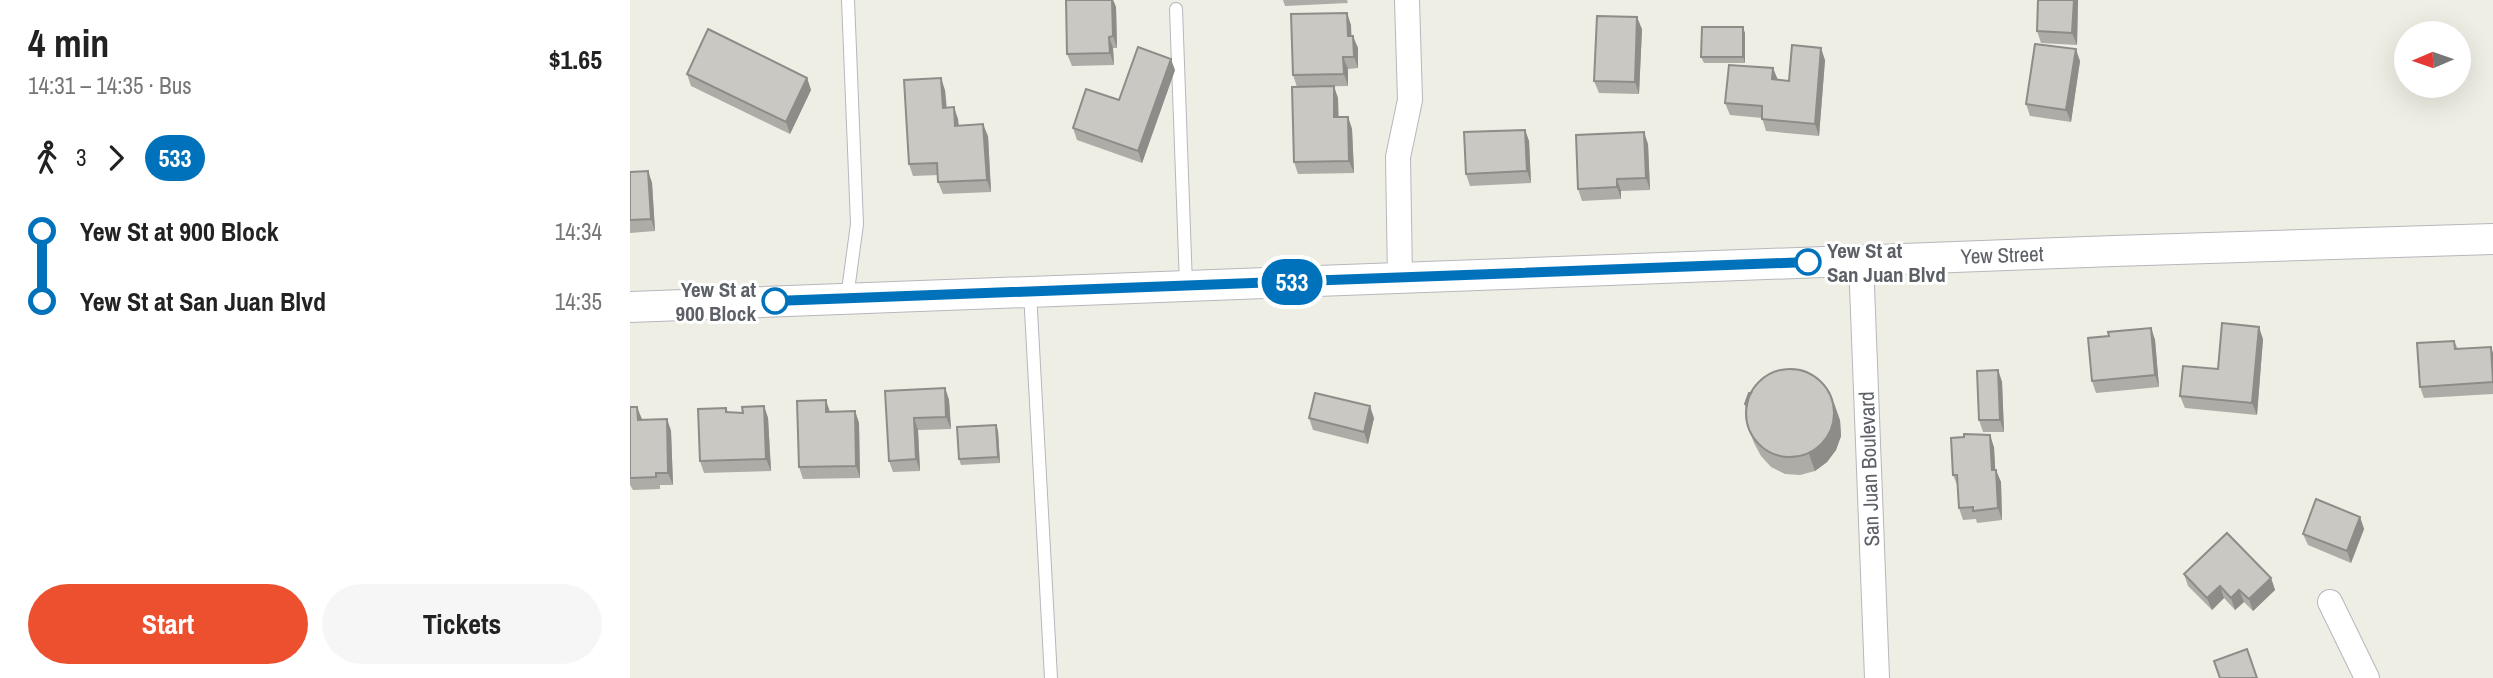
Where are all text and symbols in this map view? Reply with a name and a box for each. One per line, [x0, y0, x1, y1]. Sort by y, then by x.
text: 4 min [28, 18, 109, 69]
north arrow [2394, 21, 2471, 98]
map controls [2394, 21, 2471, 98]
text: $1.65 [549, 42, 602, 77]
text: 14:31 – 14:35 · Bus [28, 70, 192, 101]
icon: walk [28, 139, 66, 177]
icon: forward [97, 139, 135, 177]
text: 3 [76, 142, 87, 173]
text: 533 [159, 142, 191, 174]
text: Yew St at 900 Block [80, 214, 279, 249]
text: 14:34 [555, 216, 602, 247]
place label: Yew St at San Juan Blvd [1827, 236, 1946, 289]
street label: Yew Street [1960, 239, 2044, 271]
marker: Yew St at San Juan Blvd [1795, 249, 1821, 275]
line badge: 533 [1252, 259, 1332, 305]
text: 533 [1276, 266, 1308, 298]
place label: Yew St at 900 Block [676, 275, 756, 328]
text: Yew St at San Juan Blvd [80, 284, 326, 319]
text: 14:35 [555, 286, 602, 317]
marker: Yew St at 900 Block [762, 288, 788, 314]
street label: San Juan Boulevard [1852, 391, 1886, 547]
button: Start [28, 584, 308, 664]
button: Tickets [322, 584, 602, 664]

